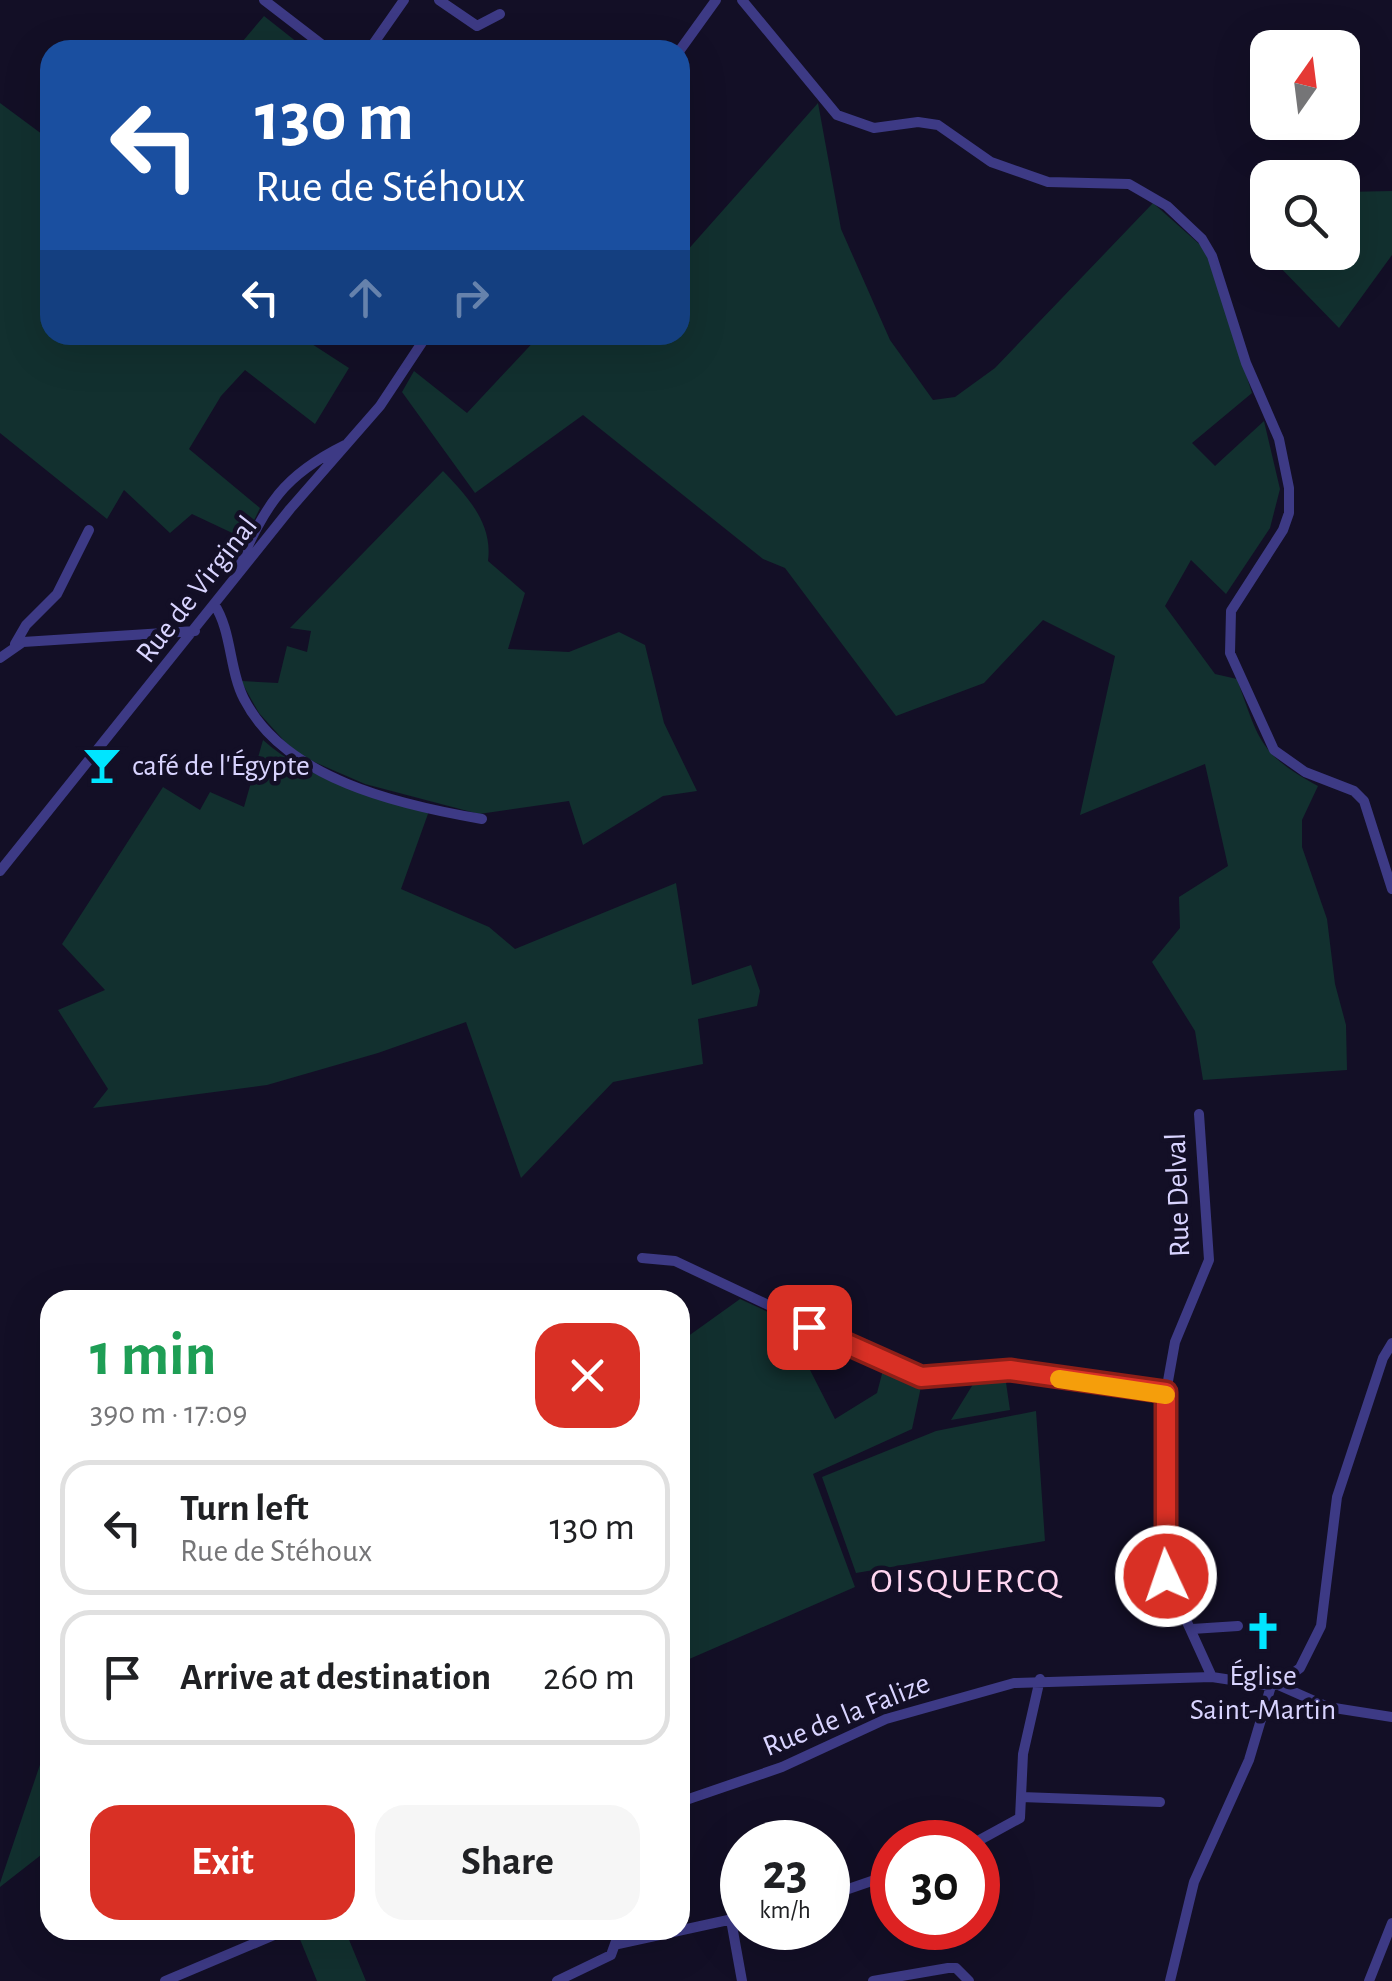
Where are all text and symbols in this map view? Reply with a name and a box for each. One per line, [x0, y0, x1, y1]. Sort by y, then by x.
north arrow [1250, 30, 1360, 140]
map controls [1250, 30, 1360, 270]
icon: left [90, 80, 220, 210]
text: 130 m [255, 83, 414, 153]
button: search [1250, 160, 1360, 270]
text: Rue de Stéhoux [255, 165, 525, 210]
icon: left [233, 270, 288, 325]
icon: ahead [338, 270, 393, 325]
icon: right [443, 270, 498, 325]
street label: Rue de Virginal [131, 511, 263, 669]
bar icon: café de l'Égypte [81, 744, 123, 786]
place label: café de l'Égypte [132, 749, 310, 781]
street label: Rue Delval [1161, 1132, 1195, 1258]
pin [767, 1285, 852, 1370]
icon: arrive [782, 1300, 837, 1355]
button: close [535, 1323, 640, 1428]
text: 1 min [90, 1326, 216, 1386]
text: 390 m · 17:09 [90, 1397, 248, 1429]
text: Turn left [180, 1490, 308, 1528]
icon: left [95, 1500, 150, 1555]
text: 130 m [550, 1509, 635, 1547]
position arrow [1114, 1524, 1218, 1628]
text: Rue de Stéhoux [180, 1535, 372, 1567]
district label: OISQUERCQ [870, 1564, 1063, 1599]
church icon: Église Saint-Martin [1242, 1610, 1284, 1652]
icon: arrive [95, 1650, 150, 1705]
text: Arrive at destination [180, 1659, 491, 1697]
text: 260 m [543, 1659, 635, 1697]
place label: Église Saint-Martin [1190, 1659, 1336, 1725]
street label: Rue de la Falize [759, 1668, 934, 1762]
button: Exit [90, 1805, 355, 1920]
button: Share [375, 1805, 640, 1920]
speed limit sign: 30 [870, 1820, 1000, 1950]
text: 23 [762, 1848, 808, 1898]
text: km/h [759, 1898, 811, 1923]

